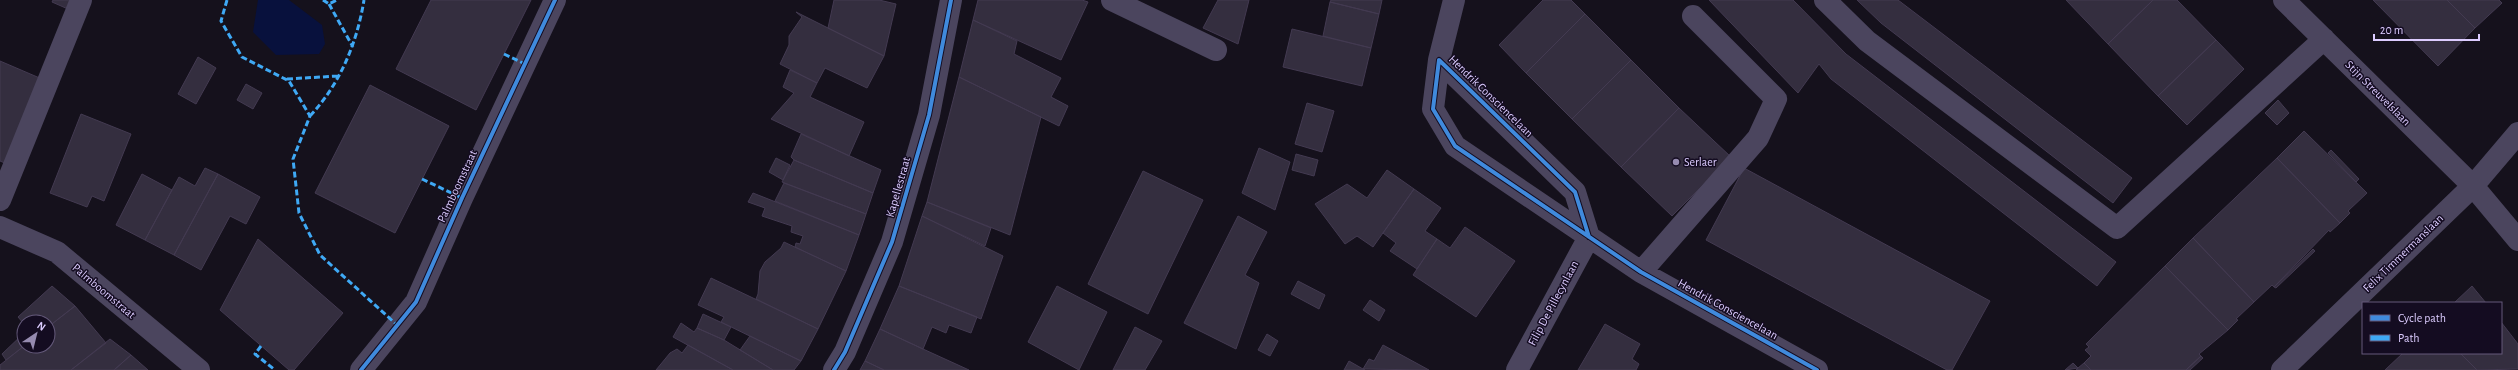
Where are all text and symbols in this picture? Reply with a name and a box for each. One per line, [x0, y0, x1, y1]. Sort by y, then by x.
scale bar [2374, 16, 2479, 42]
text: 20 m [2380, 24, 2403, 36]
street label: Hendrik Consciencelaan [1447, 53, 1535, 139]
street label: Stijn Streuvelslaan [2342, 58, 2413, 129]
street label: Palmboomstraat [435, 148, 479, 224]
street label: Kapellestraat [884, 155, 912, 218]
place label: Serlaer [1684, 156, 1717, 168]
marker: Serlaer [1671, 157, 1681, 167]
street label: Felix Timmermanslaan [2361, 212, 2445, 294]
street label: Filip De Pillecynlaan [1526, 259, 1581, 348]
street label: Palmboomstraat [70, 261, 138, 321]
street label: Hendrik Consciencelaan [1676, 277, 1780, 341]
legend [2362, 302, 2502, 354]
text: Cycle path [2398, 312, 2446, 325]
north arrow [16, 314, 56, 354]
text: N [35, 320, 48, 333]
text: Path [2398, 332, 2420, 344]

